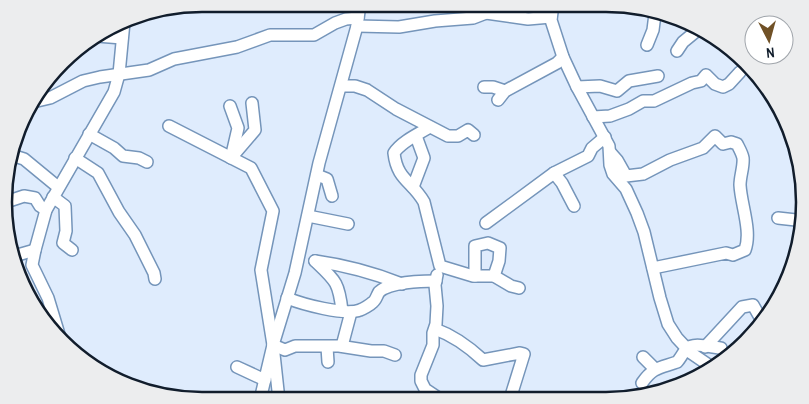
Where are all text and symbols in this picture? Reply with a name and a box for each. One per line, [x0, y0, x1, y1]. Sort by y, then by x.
north arrow [744, 15, 794, 65]
text: N [765, 44, 775, 62]

